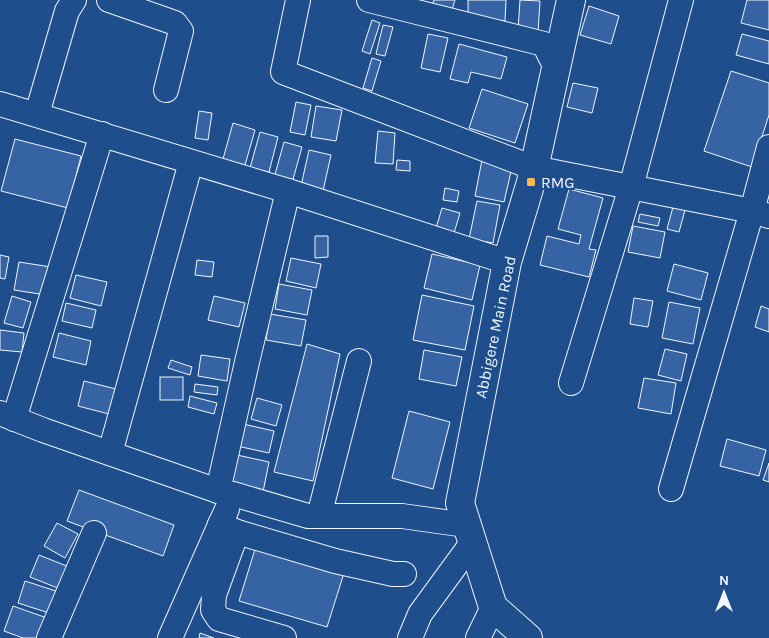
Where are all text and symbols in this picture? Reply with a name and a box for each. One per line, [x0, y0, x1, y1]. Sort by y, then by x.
place label: RMG [541, 173, 575, 192]
marker: RMG [525, 176, 537, 188]
street label: Abbigere Main Road [471, 254, 520, 400]
north arrow [699, 568, 749, 618]
text: N [719, 572, 729, 589]

